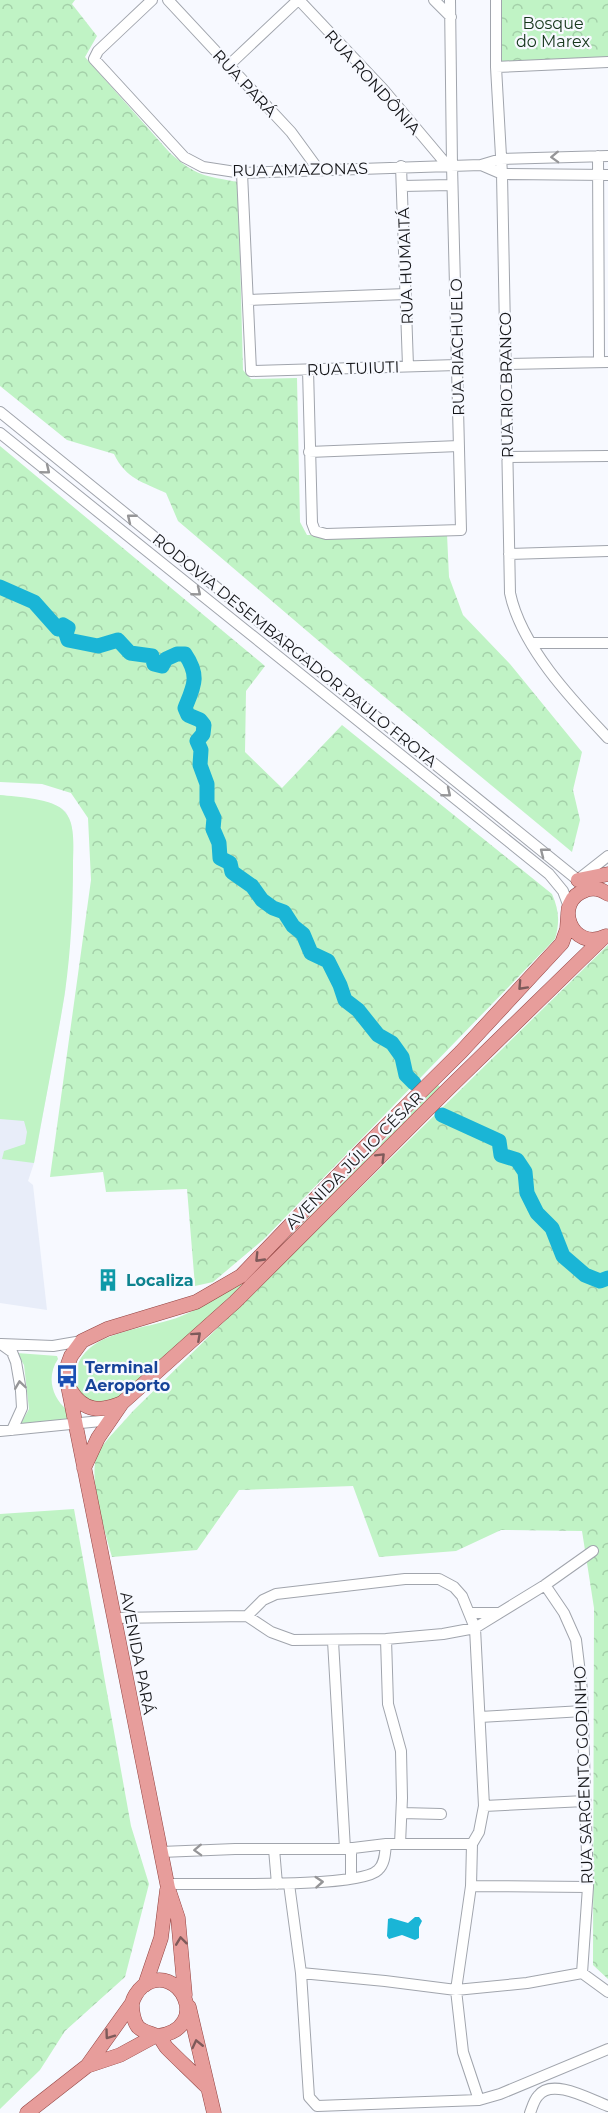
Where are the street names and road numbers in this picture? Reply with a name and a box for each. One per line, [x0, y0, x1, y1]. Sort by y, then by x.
street label: RUA RONDÔNIA [321, 26, 425, 139]
street label: RUA PARÁ [209, 46, 281, 121]
street label: RUA AMAZONAS [232, 159, 368, 180]
street label: RUA HUMAITÁ [394, 207, 417, 325]
street label: RUA RIACHUELO [447, 278, 468, 416]
street label: RUA RIO BRANCO [496, 312, 517, 458]
street label: RUA TUIUTI [306, 357, 400, 380]
street label: RODOVIA DESEMBARGADOR PAULO FROTA [149, 530, 441, 771]
street label: AVENIDA JÚLIO CÉSAR [282, 1088, 427, 1233]
street label: AVENIDA PARÁ [116, 1590, 159, 1716]
street label: RUA SARGENTO GODINHO [570, 1665, 597, 1885]

